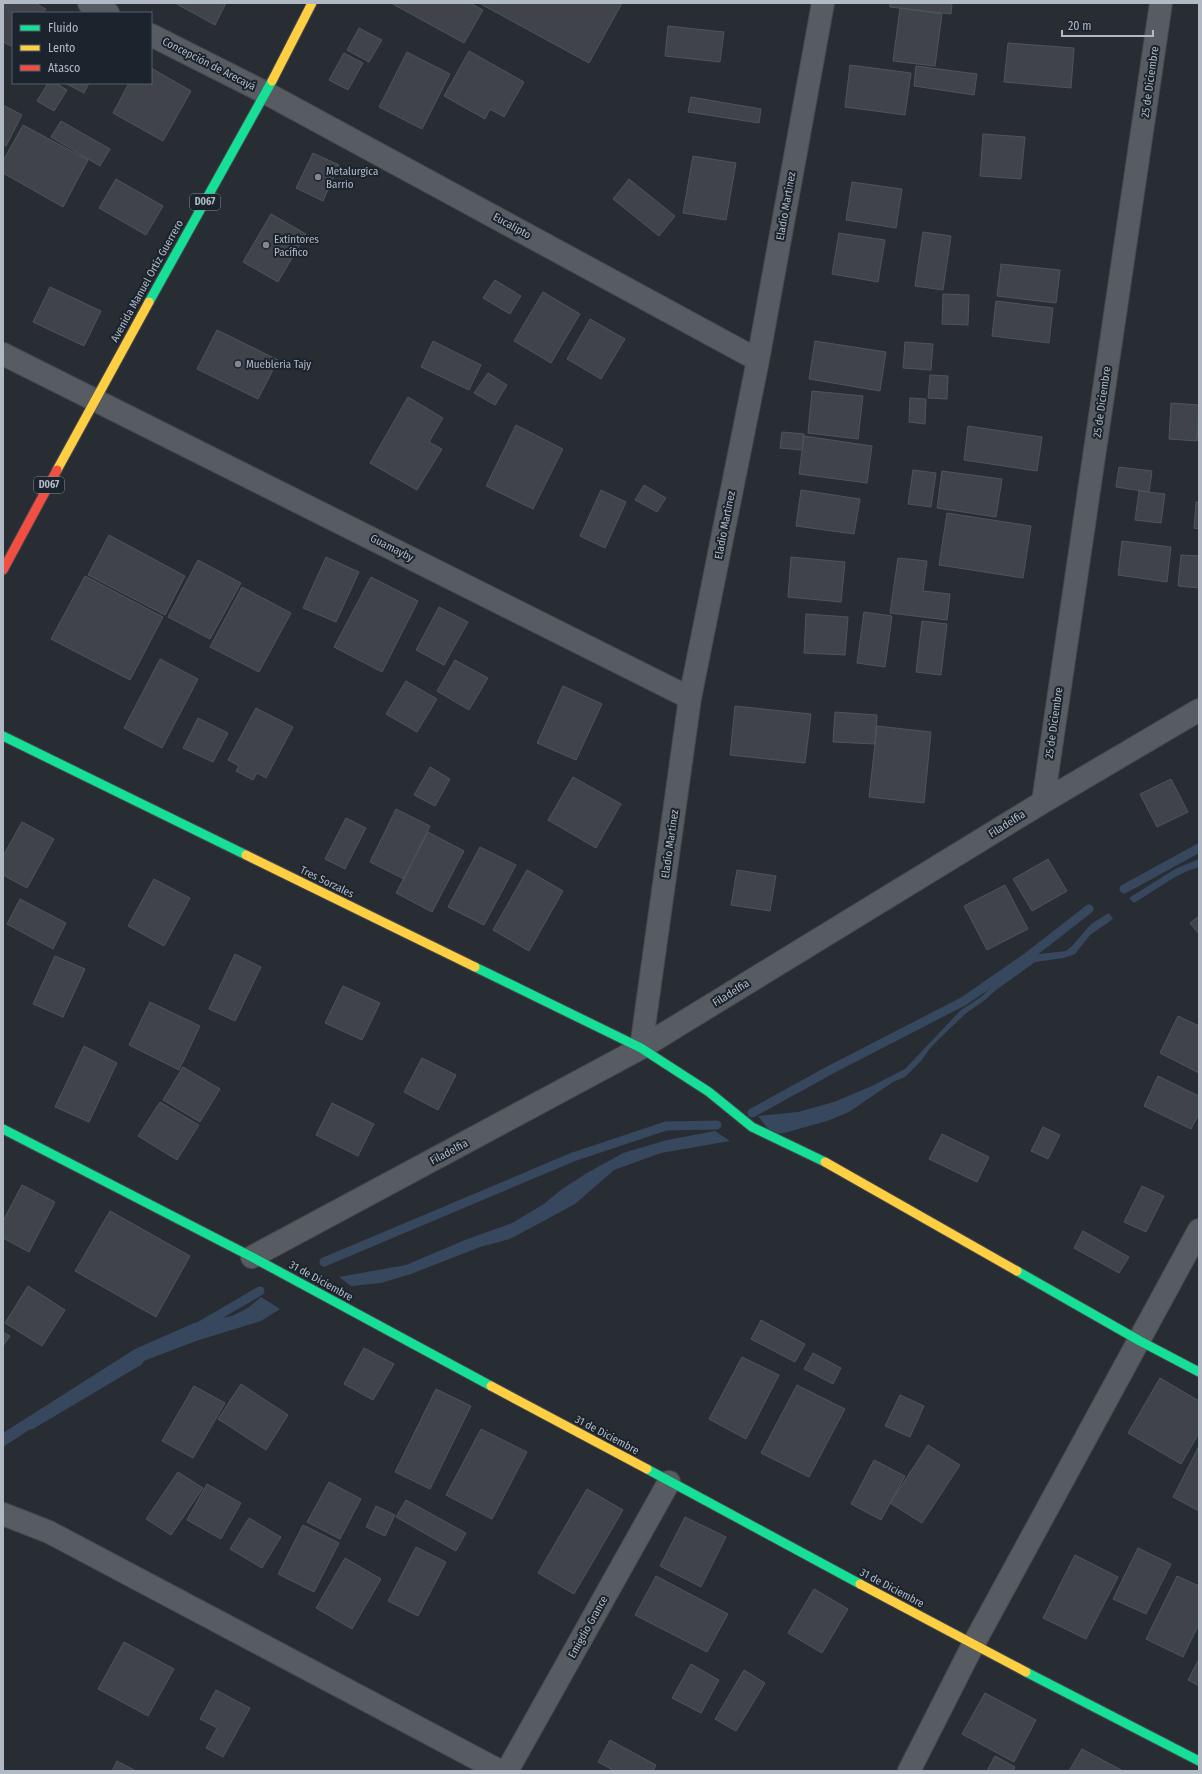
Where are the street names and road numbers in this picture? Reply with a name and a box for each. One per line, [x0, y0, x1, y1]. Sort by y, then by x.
street label: Concepción de Arecayá [160, 35, 258, 93]
street label: 25 de Diciembre [1139, 46, 1161, 118]
street label: Eladio Martinez [774, 170, 799, 241]
road number: D067 [190, 194, 220, 210]
street label: Eucalipto [491, 210, 533, 242]
street label: Avenida Manuel Ortíz Guerrero [108, 217, 186, 344]
street label: 25 de Diciembre [1091, 366, 1113, 438]
road number: D067 [34, 477, 64, 493]
street label: Eladio Martinez [712, 489, 738, 560]
street label: Guamayby [368, 532, 416, 564]
street label: 25 de Diciembre [1043, 687, 1065, 759]
street label: Eladio Martinez [659, 808, 681, 879]
street label: Filadelfia [986, 808, 1028, 840]
street label: Tres Sorzales [298, 863, 356, 901]
street label: Filadelfia [710, 977, 752, 1009]
street label: Filadelfia [428, 1137, 470, 1167]
street label: 31 de Diciembre [287, 1258, 355, 1304]
street label: 31 de Diciembre [573, 1413, 641, 1457]
street label: 31 de Diciembre [858, 1566, 926, 1610]
street label: Emigdio Grance [566, 1594, 610, 1660]

